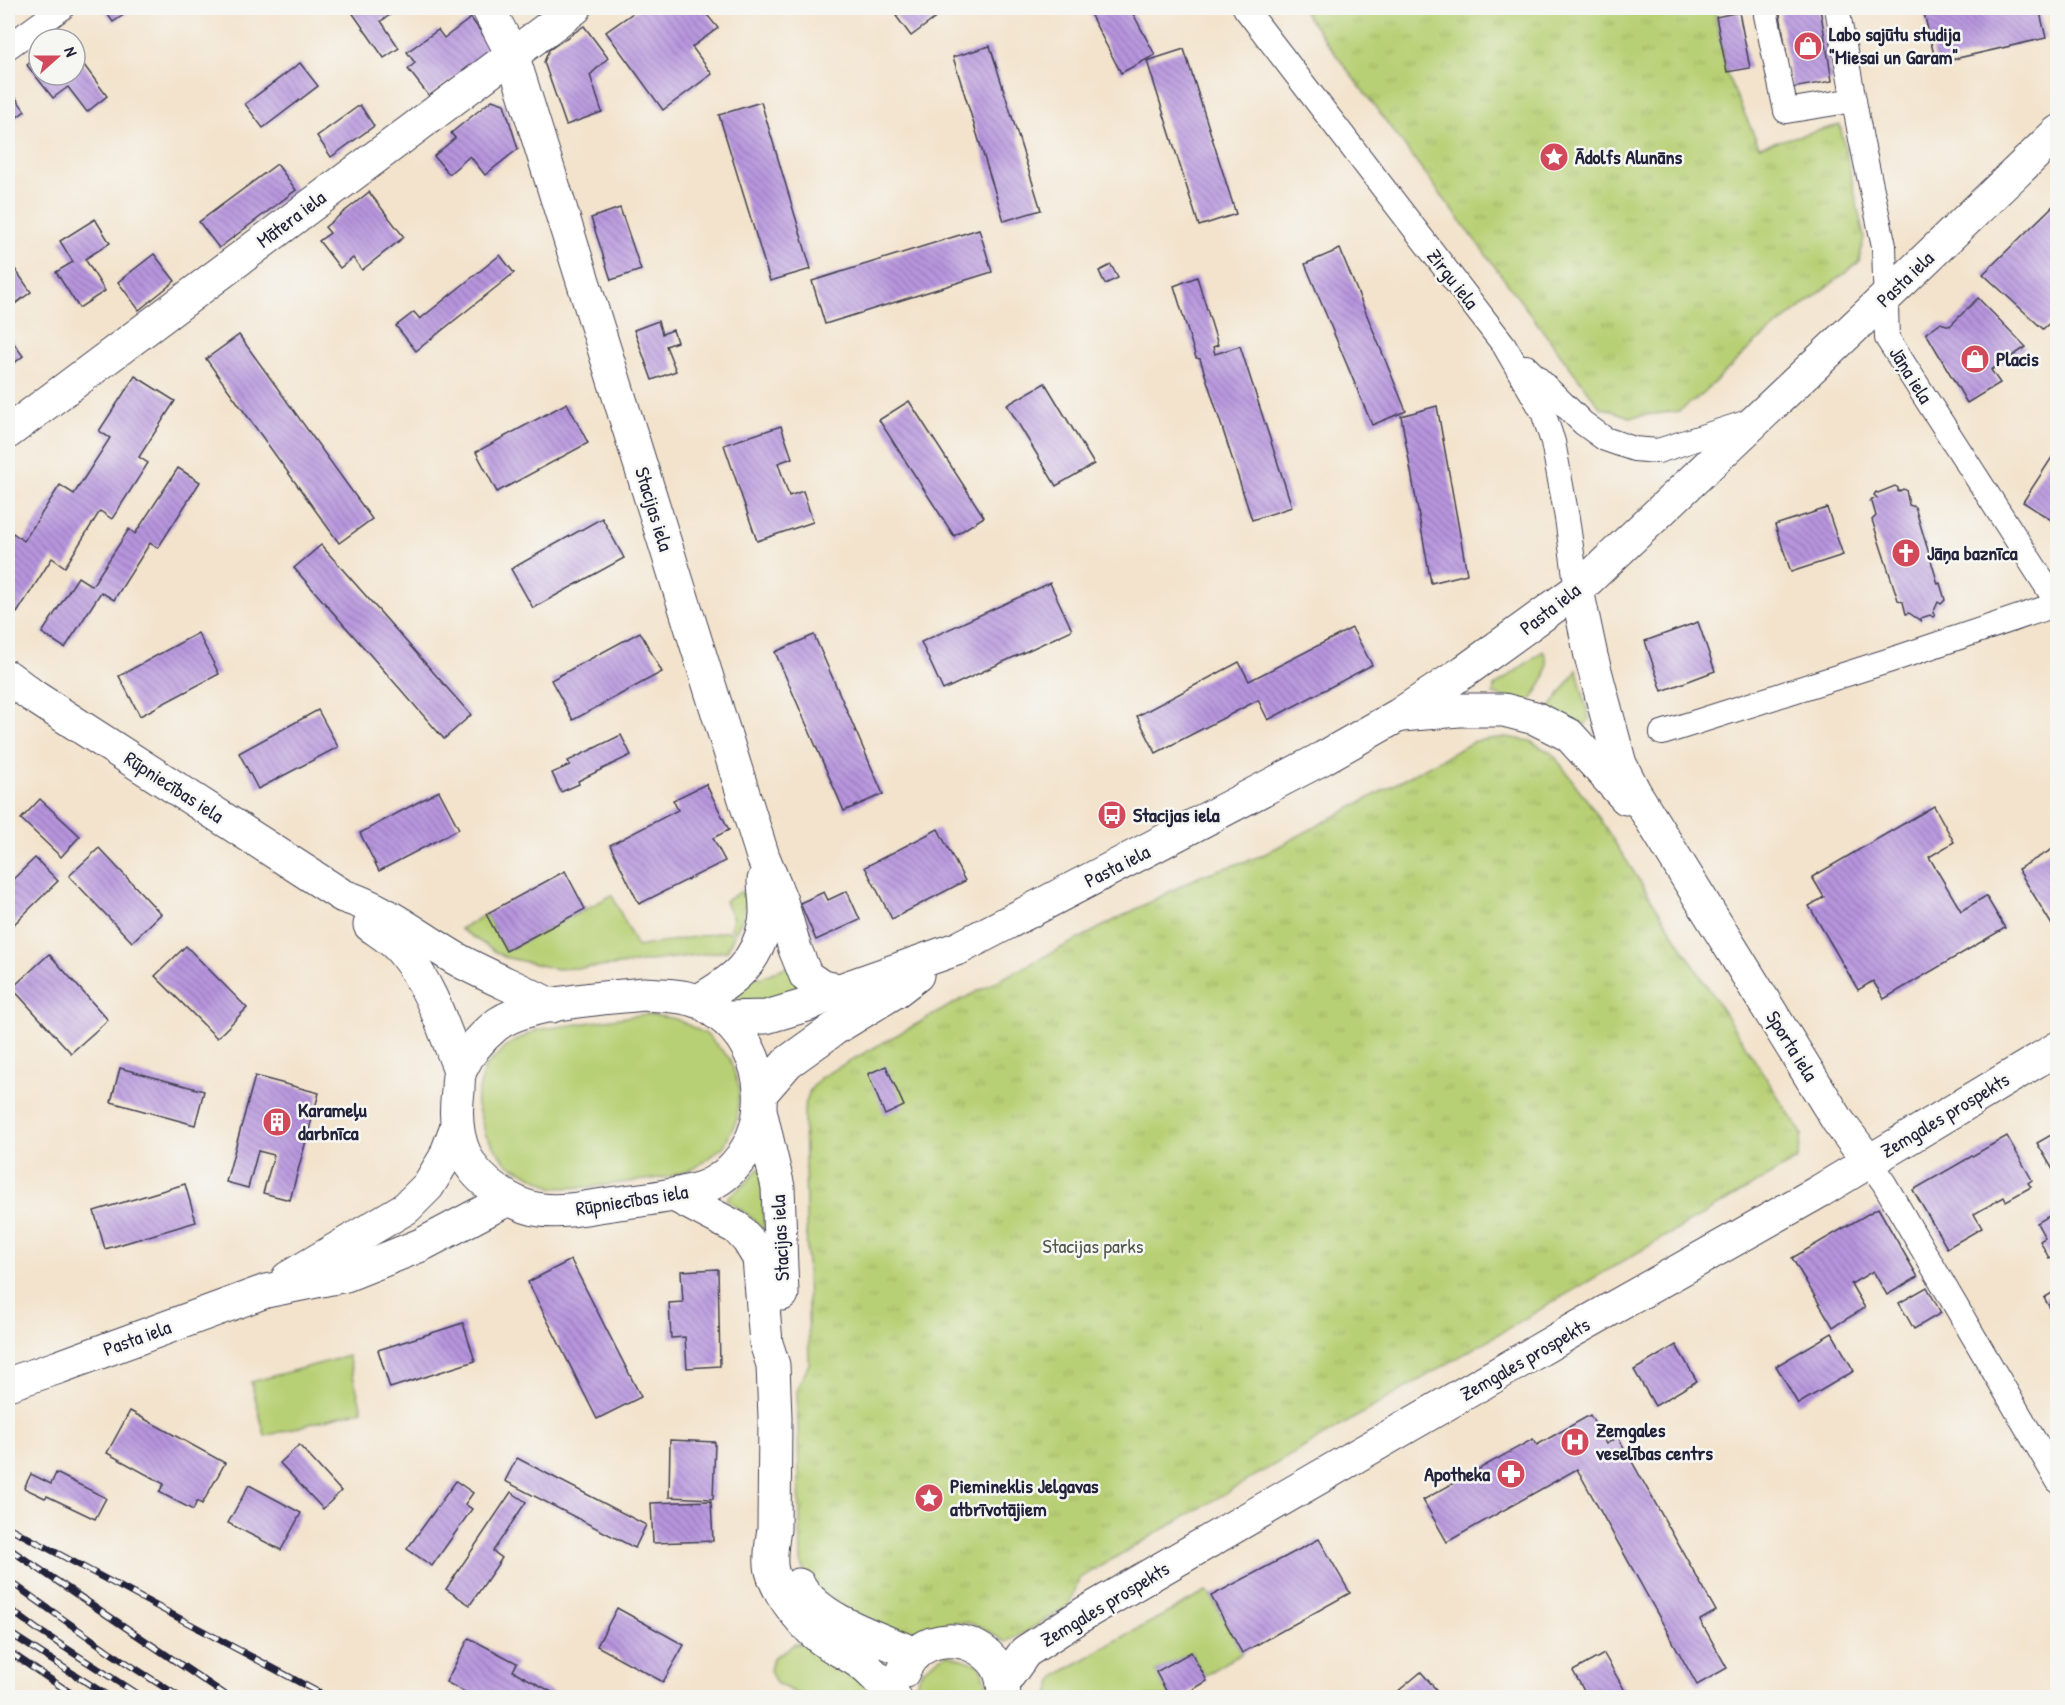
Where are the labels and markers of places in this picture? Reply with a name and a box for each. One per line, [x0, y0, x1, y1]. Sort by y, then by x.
place label: Labo sajūtu studija "Miesai un Garam" [1829, 20, 1960, 70]
shop icon: Labo sajūtu studija "Miesai un Garam" [1792, 30, 1824, 62]
place icon: Ādolfs Alunāns [1538, 141, 1570, 173]
place label: Ādolfs Alunāns [1575, 143, 1682, 170]
shop icon: Placis [1959, 343, 1991, 375]
place label: Placis [1996, 345, 2039, 372]
church icon: Jāņa baznīca [1890, 537, 1922, 569]
place label: Jāņa baznīca [1927, 539, 2018, 566]
bus stop icon: Stacijas iela [1096, 799, 1128, 831]
place label: Stacijas iela [1133, 801, 1220, 828]
place label: Karameļu darbnīca [298, 1096, 368, 1146]
building icon: Karameļu darbnīca [261, 1106, 293, 1138]
place label: Zemgales veselības centrs [1596, 1416, 1713, 1466]
hospital icon: Zemgales veselības centrs [1559, 1426, 1591, 1458]
pharmacy icon: Apotheka [1495, 1458, 1527, 1490]
place label: Apotheka [1424, 1460, 1490, 1488]
place label: Piemineklis Jelgavas atbrīvotājiem [950, 1472, 1099, 1522]
place icon: Piemineklis Jelgavas atbrīvotājiem [913, 1482, 945, 1514]

